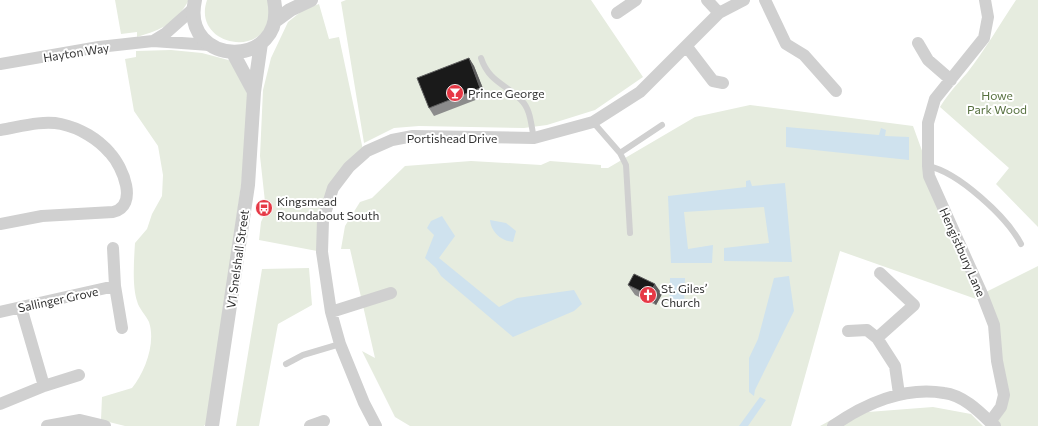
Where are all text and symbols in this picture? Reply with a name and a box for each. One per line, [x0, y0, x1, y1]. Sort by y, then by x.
street label: Hayton Way [42, 40, 110, 64]
bar icon: Prince George [445, 83, 465, 103]
place label: Prince George [468, 86, 545, 100]
park label: Howe Park Wood [967, 88, 1027, 116]
street label: Portishead Drive [407, 131, 497, 145]
place label: Kingsmead Roundabout South [277, 194, 380, 222]
bus stop icon: Kingsmead Roundabout South [254, 198, 274, 218]
street label: Hengistbury Lane [937, 205, 989, 299]
street label: V1 Snelshall Street [223, 209, 251, 309]
place label: St. Giles’ Church [661, 281, 708, 309]
street label: Sallinger Grove [17, 284, 99, 314]
church icon: St. Giles’ Church [638, 285, 658, 305]

